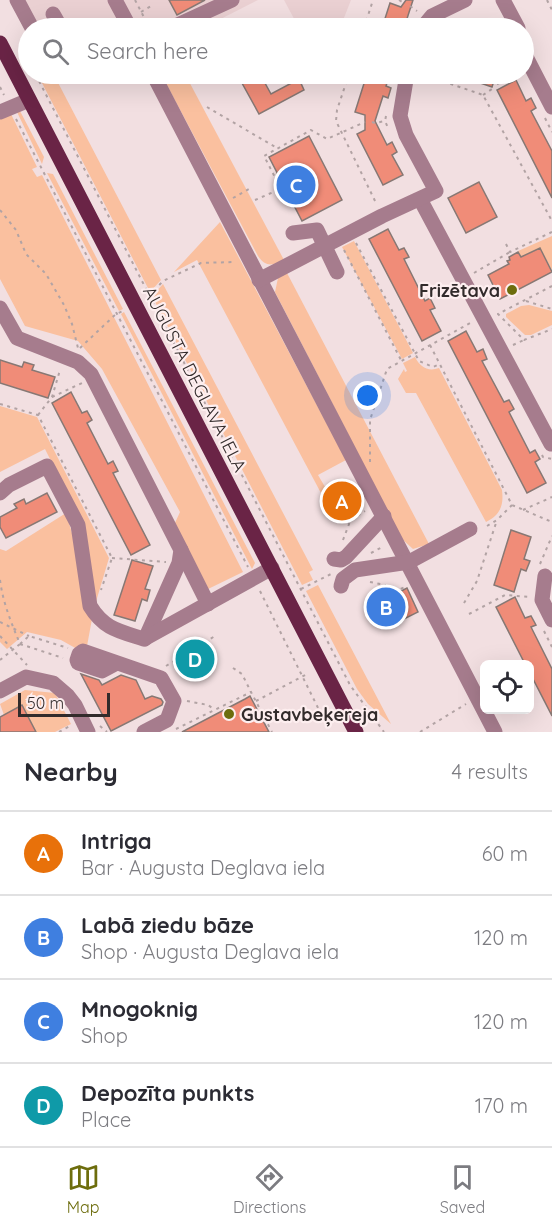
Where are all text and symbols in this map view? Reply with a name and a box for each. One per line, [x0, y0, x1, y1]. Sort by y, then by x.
search box [18, 18, 534, 84]
icon: search [39, 35, 72, 68]
text: Search here [87, 37, 208, 65]
pin: C [276, 162, 316, 207]
place label: Frizētava [419, 279, 500, 302]
street label: AUGUSTA DEGLAVA IELA [138, 282, 252, 476]
marker: Frizētava [505, 283, 519, 297]
your location [353, 381, 382, 410]
pin: A [322, 478, 362, 524]
pin: B [366, 584, 406, 630]
pin: D [176, 636, 214, 682]
map controls [480, 660, 534, 714]
button: locate [480, 660, 534, 714]
scale bar [18, 690, 110, 718]
text: 50 m [27, 693, 64, 713]
place label: Gustavbeķereja [241, 703, 378, 727]
marker: Gustavbeķereja [222, 707, 236, 721]
text: Nearby [24, 755, 118, 788]
text: 4 results [452, 759, 528, 784]
text: Intriga [81, 827, 152, 855]
text: A [37, 841, 50, 866]
text: 60 m [482, 841, 528, 866]
text: Bar · Augusta Deglava iela [81, 855, 325, 880]
text: Labā ziedu bāze [81, 911, 254, 939]
text: B [37, 925, 50, 950]
text: 120 m [474, 925, 528, 950]
text: Shop · Augusta Deglava iela [81, 939, 339, 964]
text: Mnogoknig [81, 995, 198, 1023]
text: C [37, 1009, 50, 1034]
text: 120 m [474, 1009, 528, 1034]
text: Shop [81, 1023, 128, 1048]
text: Depozīta punkts [81, 1079, 254, 1107]
text: D [36, 1093, 51, 1118]
text: 170 m [475, 1093, 528, 1118]
text: Place [81, 1107, 131, 1132]
tab: Map [67, 1161, 100, 1217]
tab: Directions [233, 1161, 306, 1217]
tab: Saved [440, 1161, 485, 1217]

